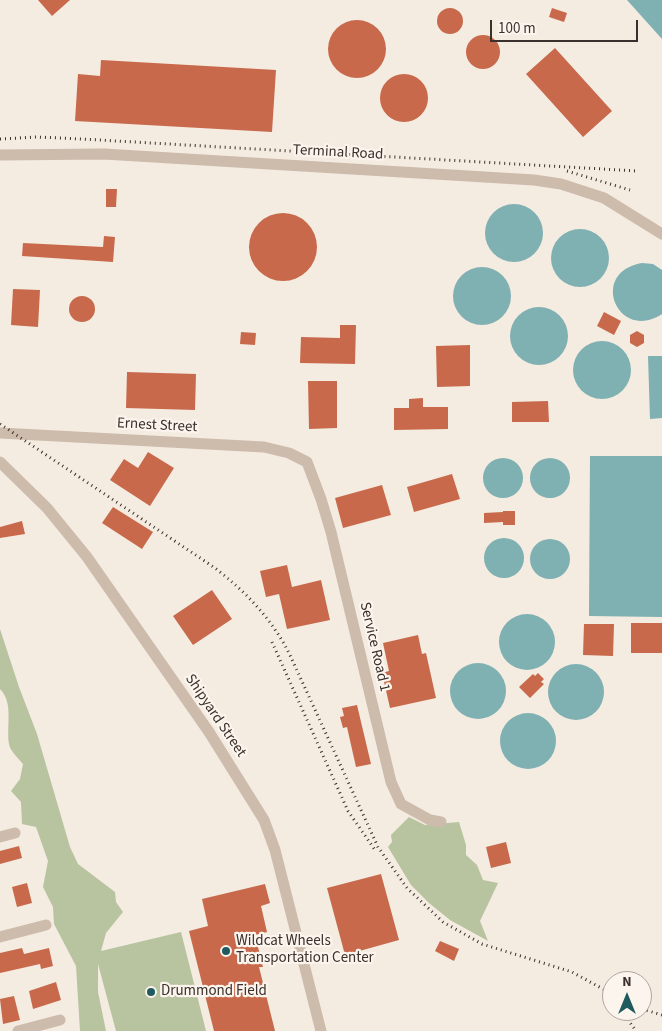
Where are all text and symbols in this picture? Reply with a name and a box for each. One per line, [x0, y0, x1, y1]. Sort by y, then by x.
scale bar [492, 10, 640, 42]
text: 100 m [498, 18, 536, 39]
street label: Terminal Road [292, 142, 384, 164]
street label: Ernest Street [116, 415, 198, 437]
street label: Service Road 1 [355, 600, 393, 694]
street label: Shipyard Street [181, 671, 249, 761]
place label: Wildcat Wheels Transportation Center [236, 933, 374, 968]
marker: Wildcat Wheels Transportation Center [220, 945, 232, 957]
north arrow [602, 971, 652, 1021]
text: N [622, 972, 632, 992]
place label: Drummond Field [161, 983, 267, 1001]
marker: Drummond Field [145, 986, 157, 998]

